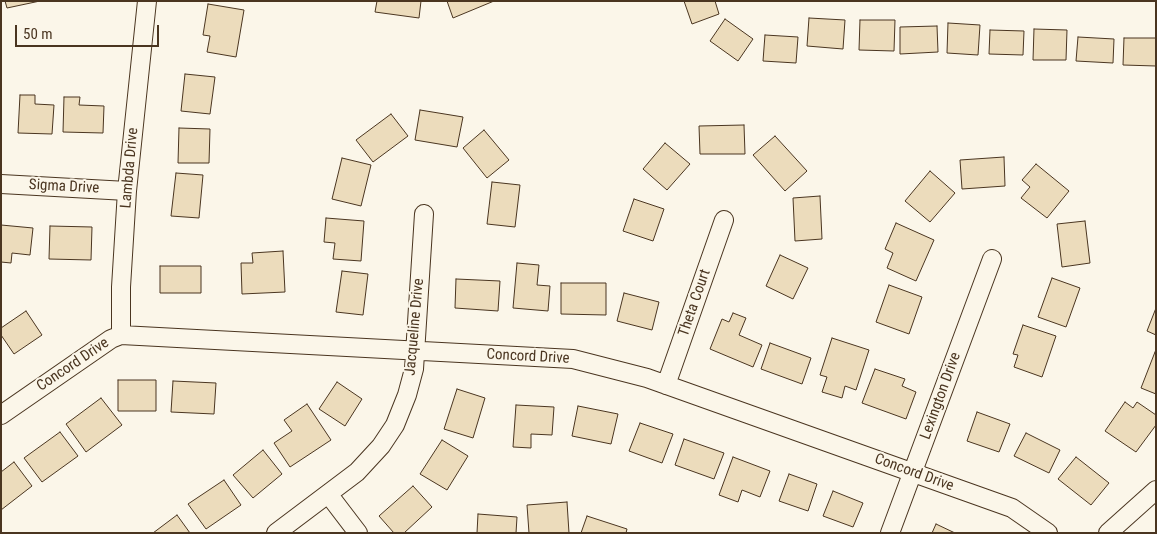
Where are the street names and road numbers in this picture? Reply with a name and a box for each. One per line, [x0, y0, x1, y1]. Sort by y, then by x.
street label: Lambda Drive [118, 127, 142, 209]
street label: Sigma Drive [28, 176, 100, 198]
street label: Theta Court [675, 267, 715, 339]
street label: Jacqueline Drive [402, 278, 428, 376]
street label: Concord Drive [34, 334, 112, 396]
street label: Concord Drive [486, 346, 570, 368]
street label: Lexington Drive [917, 350, 965, 442]
street label: Concord Drive [872, 450, 956, 496]

